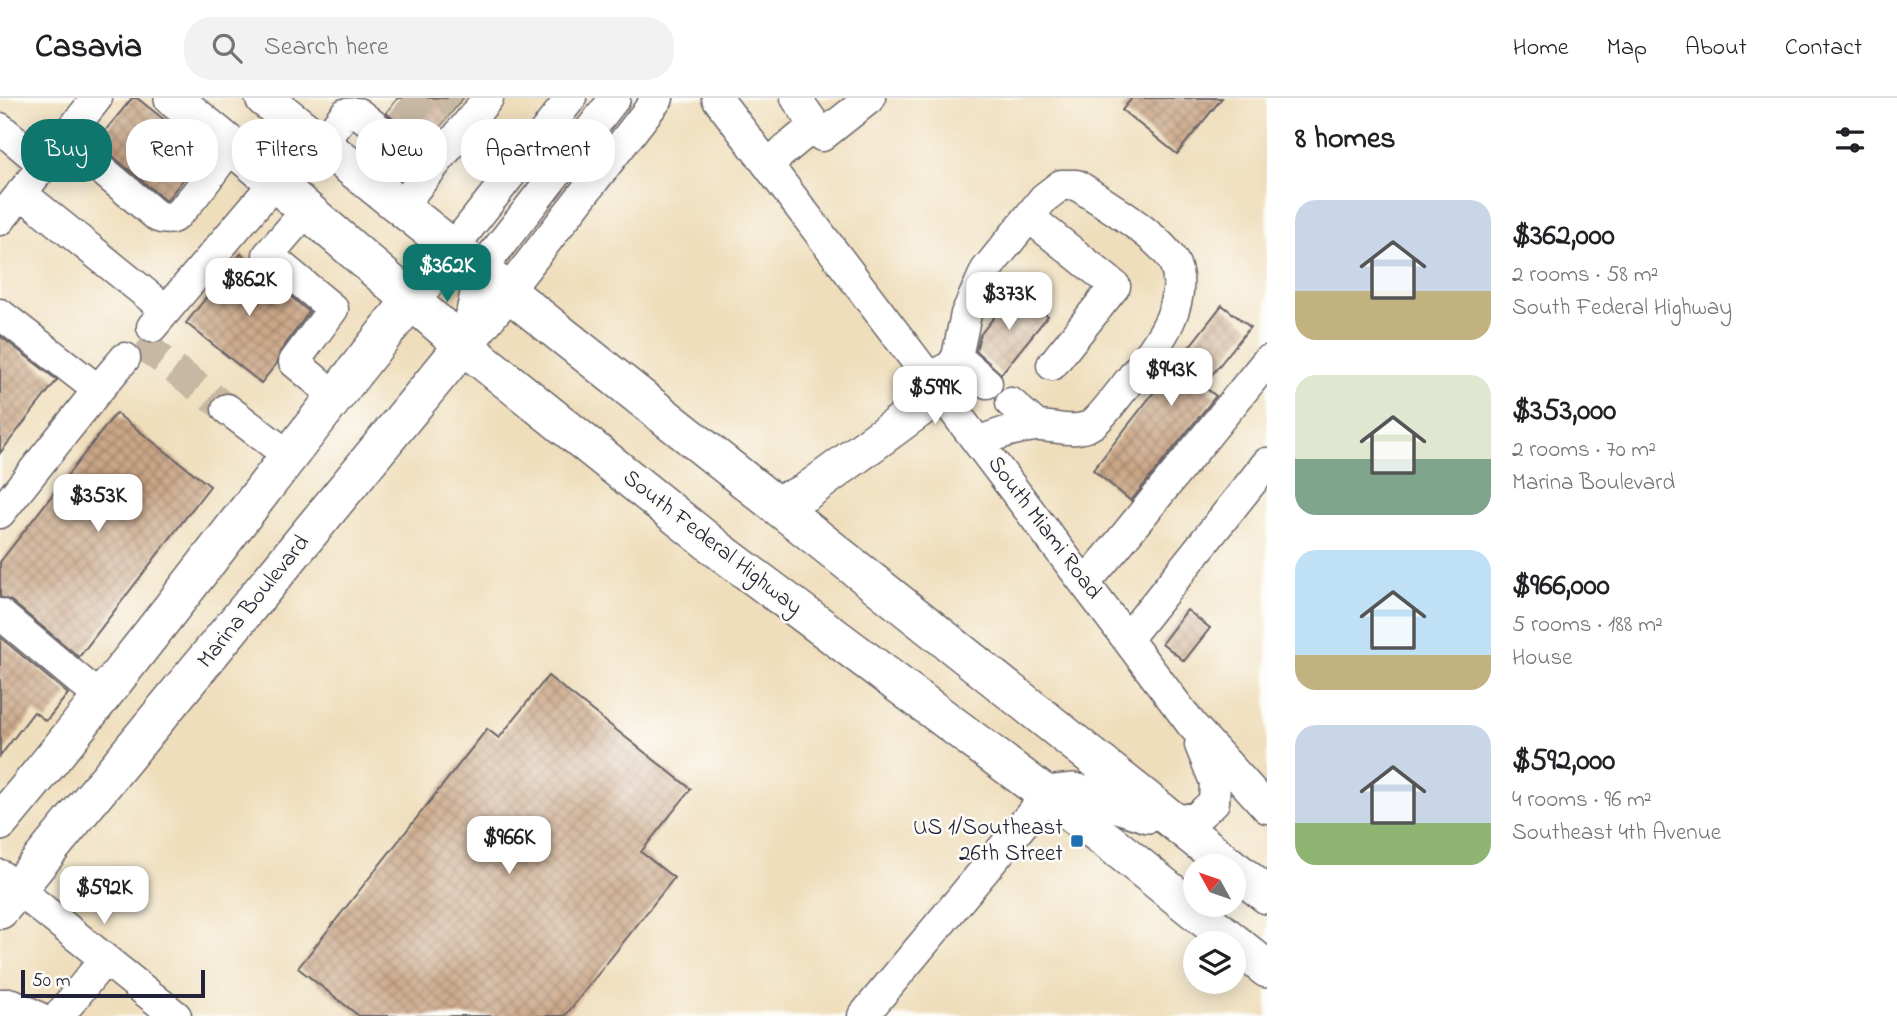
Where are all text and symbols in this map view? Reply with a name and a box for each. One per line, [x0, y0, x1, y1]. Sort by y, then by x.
search box [184, 17, 674, 80]
text: Casavia [35, 24, 142, 72]
icon: search [208, 29, 246, 67]
text: Search here [264, 29, 389, 67]
text: Home [1513, 31, 1569, 66]
text: Map [1607, 31, 1647, 66]
text: About [1685, 31, 1747, 66]
text: Contact [1785, 31, 1862, 66]
text: 8 homes [1295, 118, 1396, 162]
chip: Buy [21, 119, 112, 182]
chip: Rent [126, 119, 218, 182]
chip: Filters [232, 119, 342, 182]
chip: New [356, 119, 447, 182]
chip: Apartment [461, 119, 615, 182]
icon: filters [1831, 121, 1869, 159]
text: $362,000 [1512, 215, 1615, 259]
icon: home [1351, 228, 1435, 312]
pin: $362K [398, 244, 496, 304]
text: $362K [419, 250, 475, 283]
pin: $862K [200, 258, 298, 318]
text: 2 rooms · 58 m² [1512, 259, 1658, 292]
text: $862K [221, 264, 277, 297]
pin: $373K [960, 272, 1058, 332]
text: $373K [982, 278, 1036, 311]
text: South Federal Highway [1512, 292, 1732, 325]
pin: $943K [1122, 348, 1220, 408]
text: $943K [1146, 354, 1196, 387]
pin: $599K [886, 366, 984, 426]
text: $599K [909, 372, 961, 405]
text: $353,000 [1512, 390, 1616, 434]
icon: home [1351, 403, 1435, 487]
text: 2 rooms · 70 m² [1512, 434, 1656, 467]
street label: South Miami Road [979, 449, 1109, 607]
street label: South Federal Highway [614, 462, 809, 625]
text: Marina Boulevard [1512, 467, 1675, 500]
pin: $353K [49, 474, 147, 534]
text: $353K [69, 480, 127, 513]
street label: Marina Boulevard [190, 528, 318, 676]
text: $966,000 [1512, 565, 1610, 609]
icon: home [1351, 578, 1435, 662]
text: 5 rooms · 188 m² [1512, 609, 1663, 642]
text: House [1512, 642, 1572, 675]
text: $592,000 [1512, 740, 1615, 784]
icon: home [1351, 753, 1435, 837]
text: 4 rooms · 96 m² [1512, 784, 1652, 817]
place label: US 1/Southeast 26th Street [913, 812, 1063, 871]
pin: $966K [460, 816, 558, 876]
text: Southeast 4th Avenue [1512, 817, 1721, 850]
text: $966K [483, 822, 535, 855]
marker: US 1/Southeast 26th Street [1069, 833, 1085, 849]
north arrow [1183, 854, 1246, 917]
map controls [1183, 854, 1246, 994]
pin: $592K [55, 866, 153, 926]
text: $592K [76, 872, 132, 905]
button: layers [1183, 931, 1246, 994]
scale bar [21, 967, 205, 999]
text: 50 m [32, 968, 71, 995]

